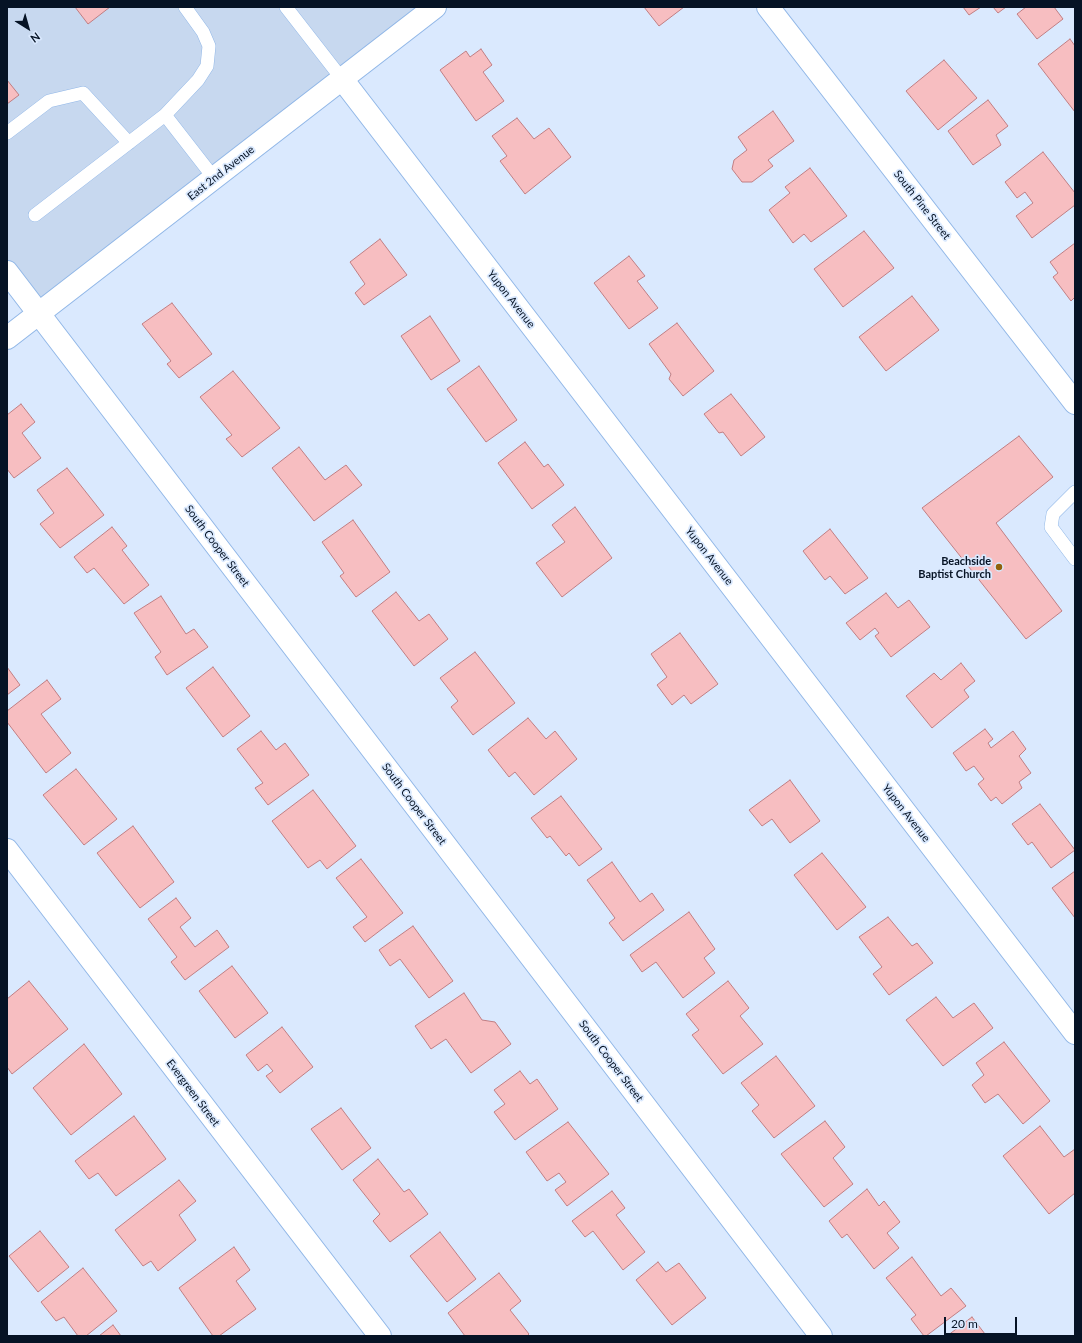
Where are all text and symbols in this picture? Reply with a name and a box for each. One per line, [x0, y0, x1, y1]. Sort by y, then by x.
north arrow [8, 8, 48, 48]
text: N [28, 30, 43, 46]
street label: East 2nd Avenue [185, 143, 257, 203]
street label: South Pine Street [891, 168, 953, 242]
street label: Yupon Avenue [484, 267, 538, 331]
street label: South Cooper Street [182, 503, 252, 589]
street label: Yupon Avenue [682, 524, 736, 588]
place label: Beachside Baptist Church [918, 554, 991, 580]
marker: Beachside Baptist Church [994, 562, 1004, 572]
street label: South Cooper Street [379, 761, 449, 847]
street label: Yupon Avenue [879, 781, 933, 845]
street label: South Cooper Street [576, 1018, 646, 1104]
street label: Evergreen Street [164, 1057, 222, 1129]
scale bar [946, 1309, 1019, 1335]
text: 20 m [951, 1316, 978, 1331]

